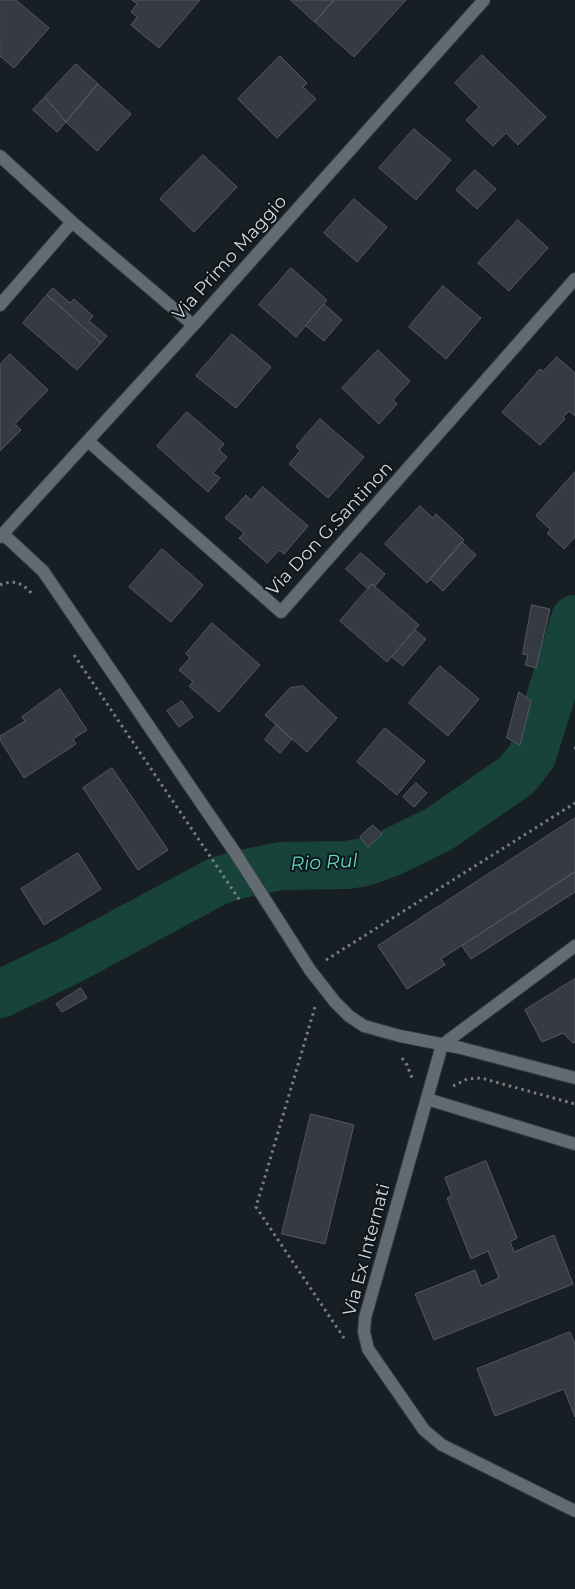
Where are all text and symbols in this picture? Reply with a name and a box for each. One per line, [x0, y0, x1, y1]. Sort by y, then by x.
street label: Via Primo Maggio [168, 191, 292, 325]
street label: Via Don G.Santinon [262, 458, 398, 600]
water label: Rio Rul [290, 850, 358, 876]
street label: Via Ex Internati [339, 1182, 395, 1318]

